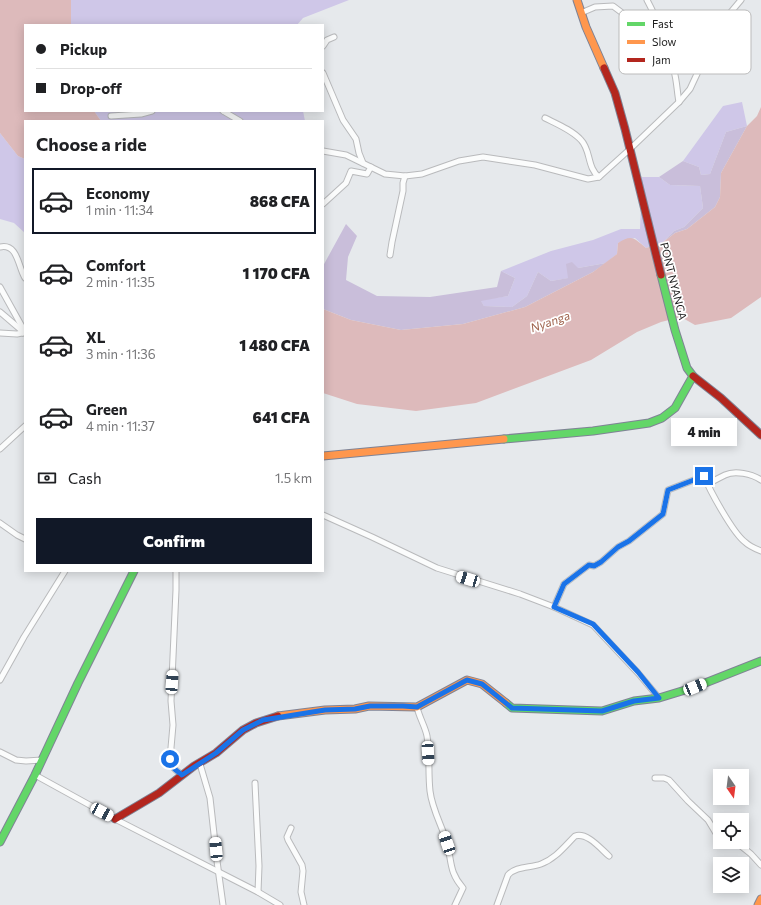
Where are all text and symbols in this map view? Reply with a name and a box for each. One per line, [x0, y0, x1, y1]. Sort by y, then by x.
legend [619, 10, 751, 74]
text: Fast [652, 17, 674, 30]
text: Slow [652, 35, 677, 48]
text: Pickup [60, 40, 107, 58]
text: Jam [652, 53, 671, 67]
text: Drop-off [60, 79, 122, 97]
text: Choose a ride [36, 133, 147, 155]
icon: car [38, 183, 74, 219]
text: Economy [86, 184, 150, 202]
text: 868 CFA [250, 192, 310, 210]
text: 1 min · 11:34 [86, 202, 154, 218]
street label: PONT NYANGA [658, 241, 690, 321]
icon: car [38, 255, 74, 291]
text: Comfort [86, 256, 146, 274]
text: 1 170 CFA [243, 264, 310, 282]
text: 2 min · 11:35 [86, 274, 155, 290]
water label: Nyanga [528, 308, 572, 334]
icon: car [38, 327, 74, 363]
text: XL [86, 328, 105, 346]
text: 1 480 CFA [239, 336, 310, 354]
text: 3 min · 11:36 [86, 346, 156, 362]
icon: car [38, 399, 74, 435]
text: Green [86, 400, 127, 418]
text: 641 CFA [253, 408, 310, 426]
text: 4 min · 11:37 [86, 418, 155, 434]
callout: 4 min [671, 418, 737, 446]
text: 4 min [687, 424, 721, 440]
icon: cash [36, 467, 58, 489]
route end [695, 467, 713, 485]
text: Cash [68, 469, 102, 487]
text: 1.5 km [275, 470, 312, 486]
button: Confirm [36, 518, 312, 564]
car [455, 570, 481, 588]
car [165, 670, 179, 694]
car [682, 677, 708, 697]
car [421, 741, 435, 765]
route start [161, 750, 179, 768]
north arrow [713, 769, 749, 805]
map controls [713, 769, 749, 893]
car [89, 801, 115, 823]
button: locate [713, 813, 749, 849]
car [437, 830, 457, 856]
car [209, 837, 223, 861]
button: layers [713, 857, 749, 893]

